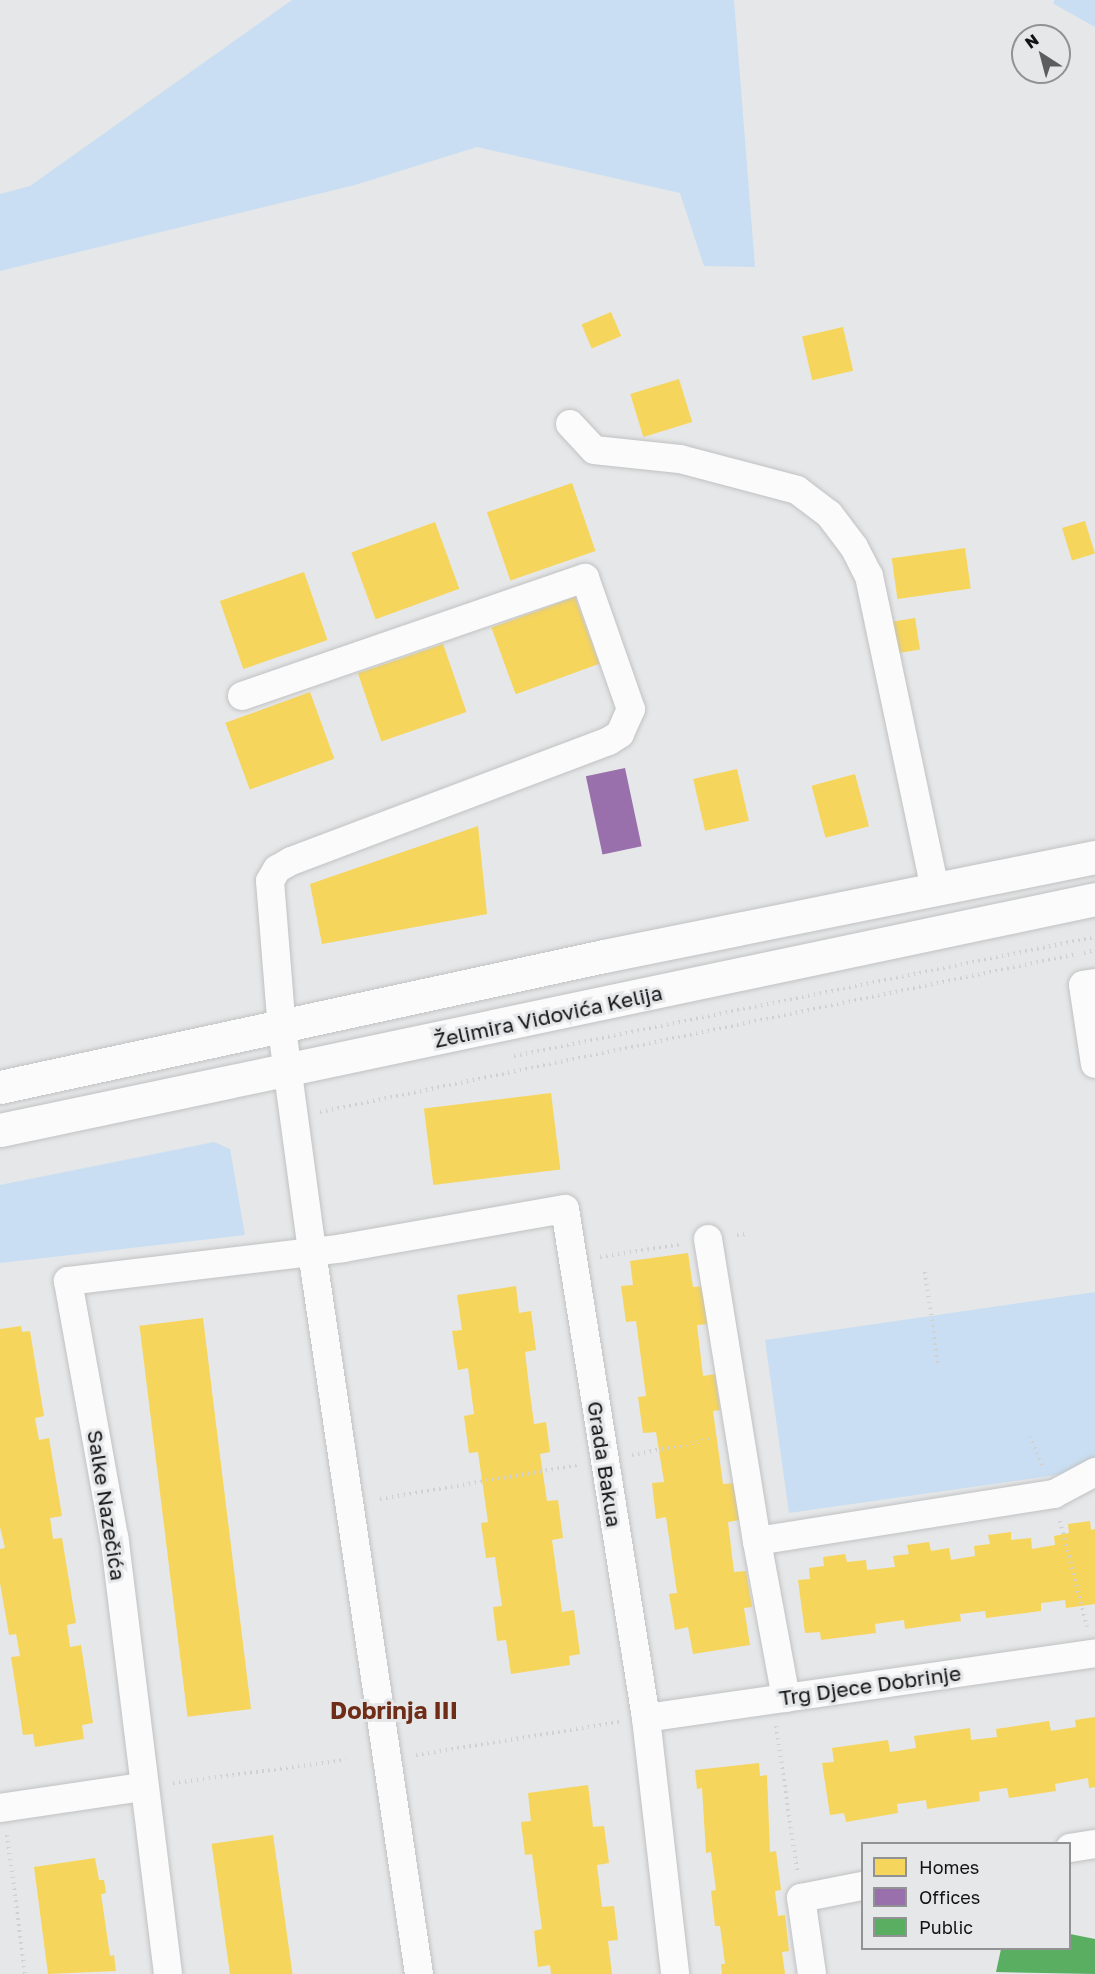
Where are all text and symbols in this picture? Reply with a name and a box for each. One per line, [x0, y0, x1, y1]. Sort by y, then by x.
north arrow [1011, 24, 1071, 84]
text: N [1021, 29, 1042, 53]
street label: Želimira Vidovića Kelija [432, 979, 664, 1053]
street label: Grada Bakua [583, 1399, 627, 1529]
street label: Salke Nazečića [83, 1428, 131, 1582]
street label: Trg Djece Dobrinje [777, 1660, 963, 1710]
district label: Dobrinja III [330, 1696, 458, 1724]
legend [861, 1842, 1071, 1950]
text: Homes [919, 1856, 979, 1878]
text: Offices [919, 1886, 980, 1908]
text: Public [919, 1916, 973, 1938]

